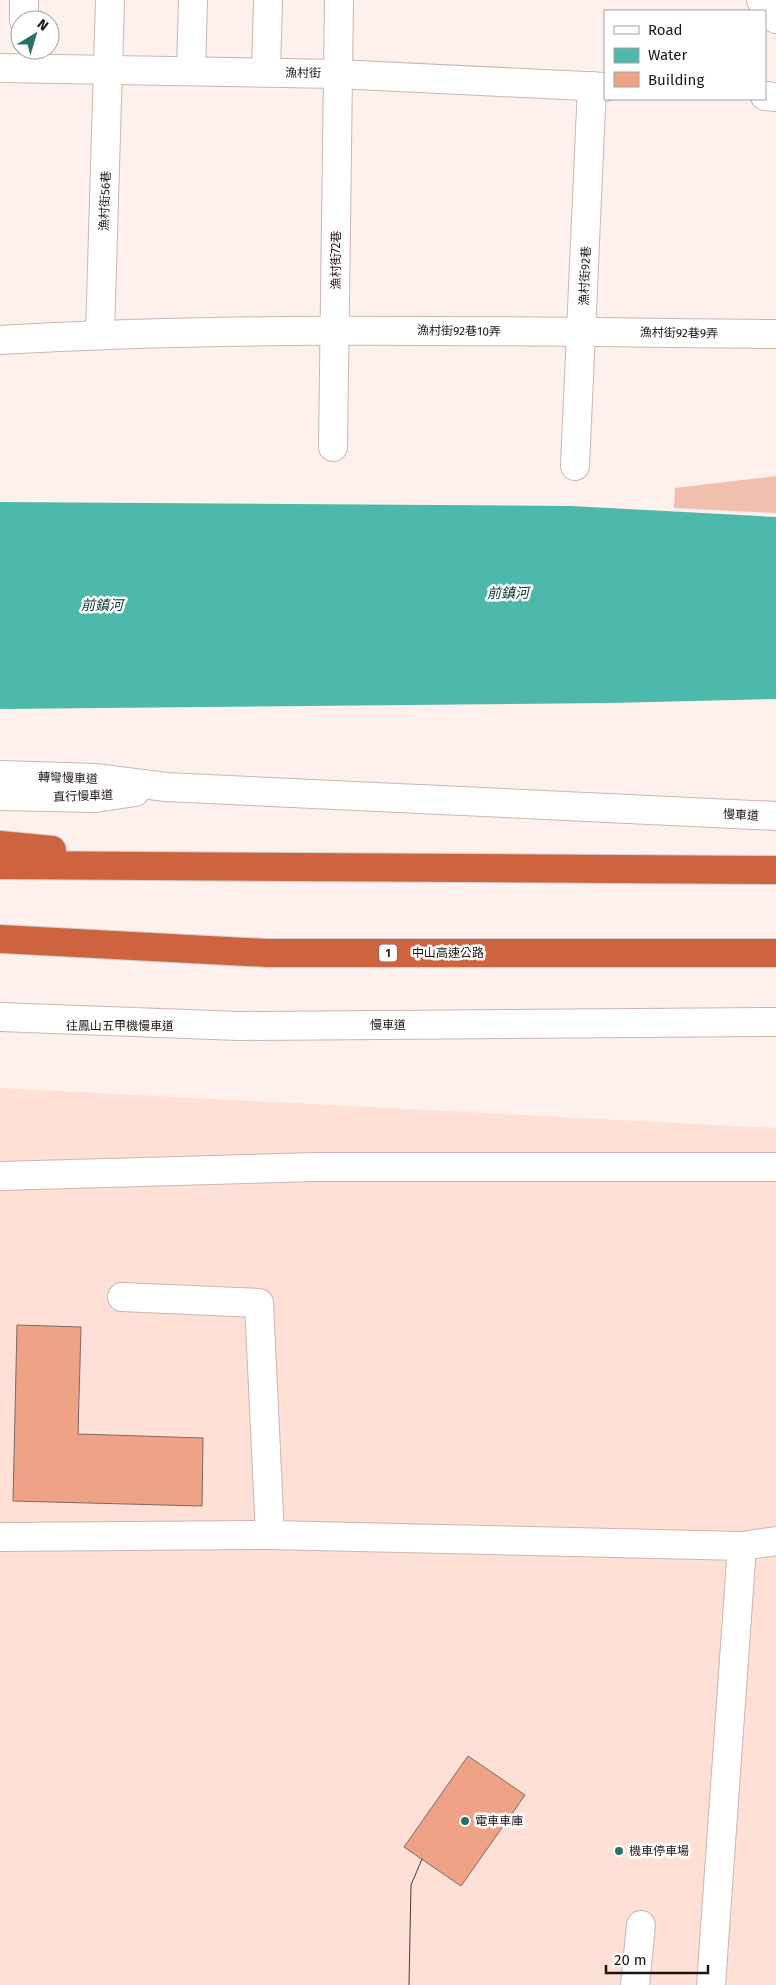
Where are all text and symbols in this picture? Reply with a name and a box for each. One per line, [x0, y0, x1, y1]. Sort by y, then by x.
north arrow [10, 10, 60, 60]
legend [604, 10, 766, 100]
text: N [34, 16, 52, 35]
text: Road [648, 21, 683, 39]
text: Water [648, 46, 687, 64]
street label: 漁村街 [285, 66, 321, 80]
text: Building [648, 71, 704, 89]
street label: 漁村街56巷 [97, 171, 113, 231]
street label: 漁村街72巷 [329, 230, 343, 290]
street label: 漁村街92巷 [577, 246, 593, 306]
street label: 漁村街92巷10弄 [417, 323, 501, 339]
street label: 漁村街92巷9弄 [640, 325, 718, 341]
water label: 前鎮河 [487, 585, 532, 602]
water label: 前鎮河 [81, 597, 126, 614]
street label: 轉彎慢車道 [38, 770, 98, 786]
street label: 直行慢車道 [53, 788, 113, 804]
street label: 慢車道 [723, 807, 759, 823]
road number: 1 [379, 944, 397, 961]
street label: 中山高速公路 [412, 946, 484, 960]
street label: 慢車道 [370, 1018, 406, 1032]
street label: 往鳳山五甲機慢車道 [66, 1019, 174, 1033]
place label: 電車車庫 [475, 1814, 523, 1828]
marker: 電車車庫 [459, 1815, 471, 1827]
place label: 機車停車場 [629, 1844, 689, 1858]
marker: 機車停車場 [613, 1845, 625, 1857]
scale bar [606, 1942, 708, 1974]
text: 20 m [614, 1951, 647, 1969]

